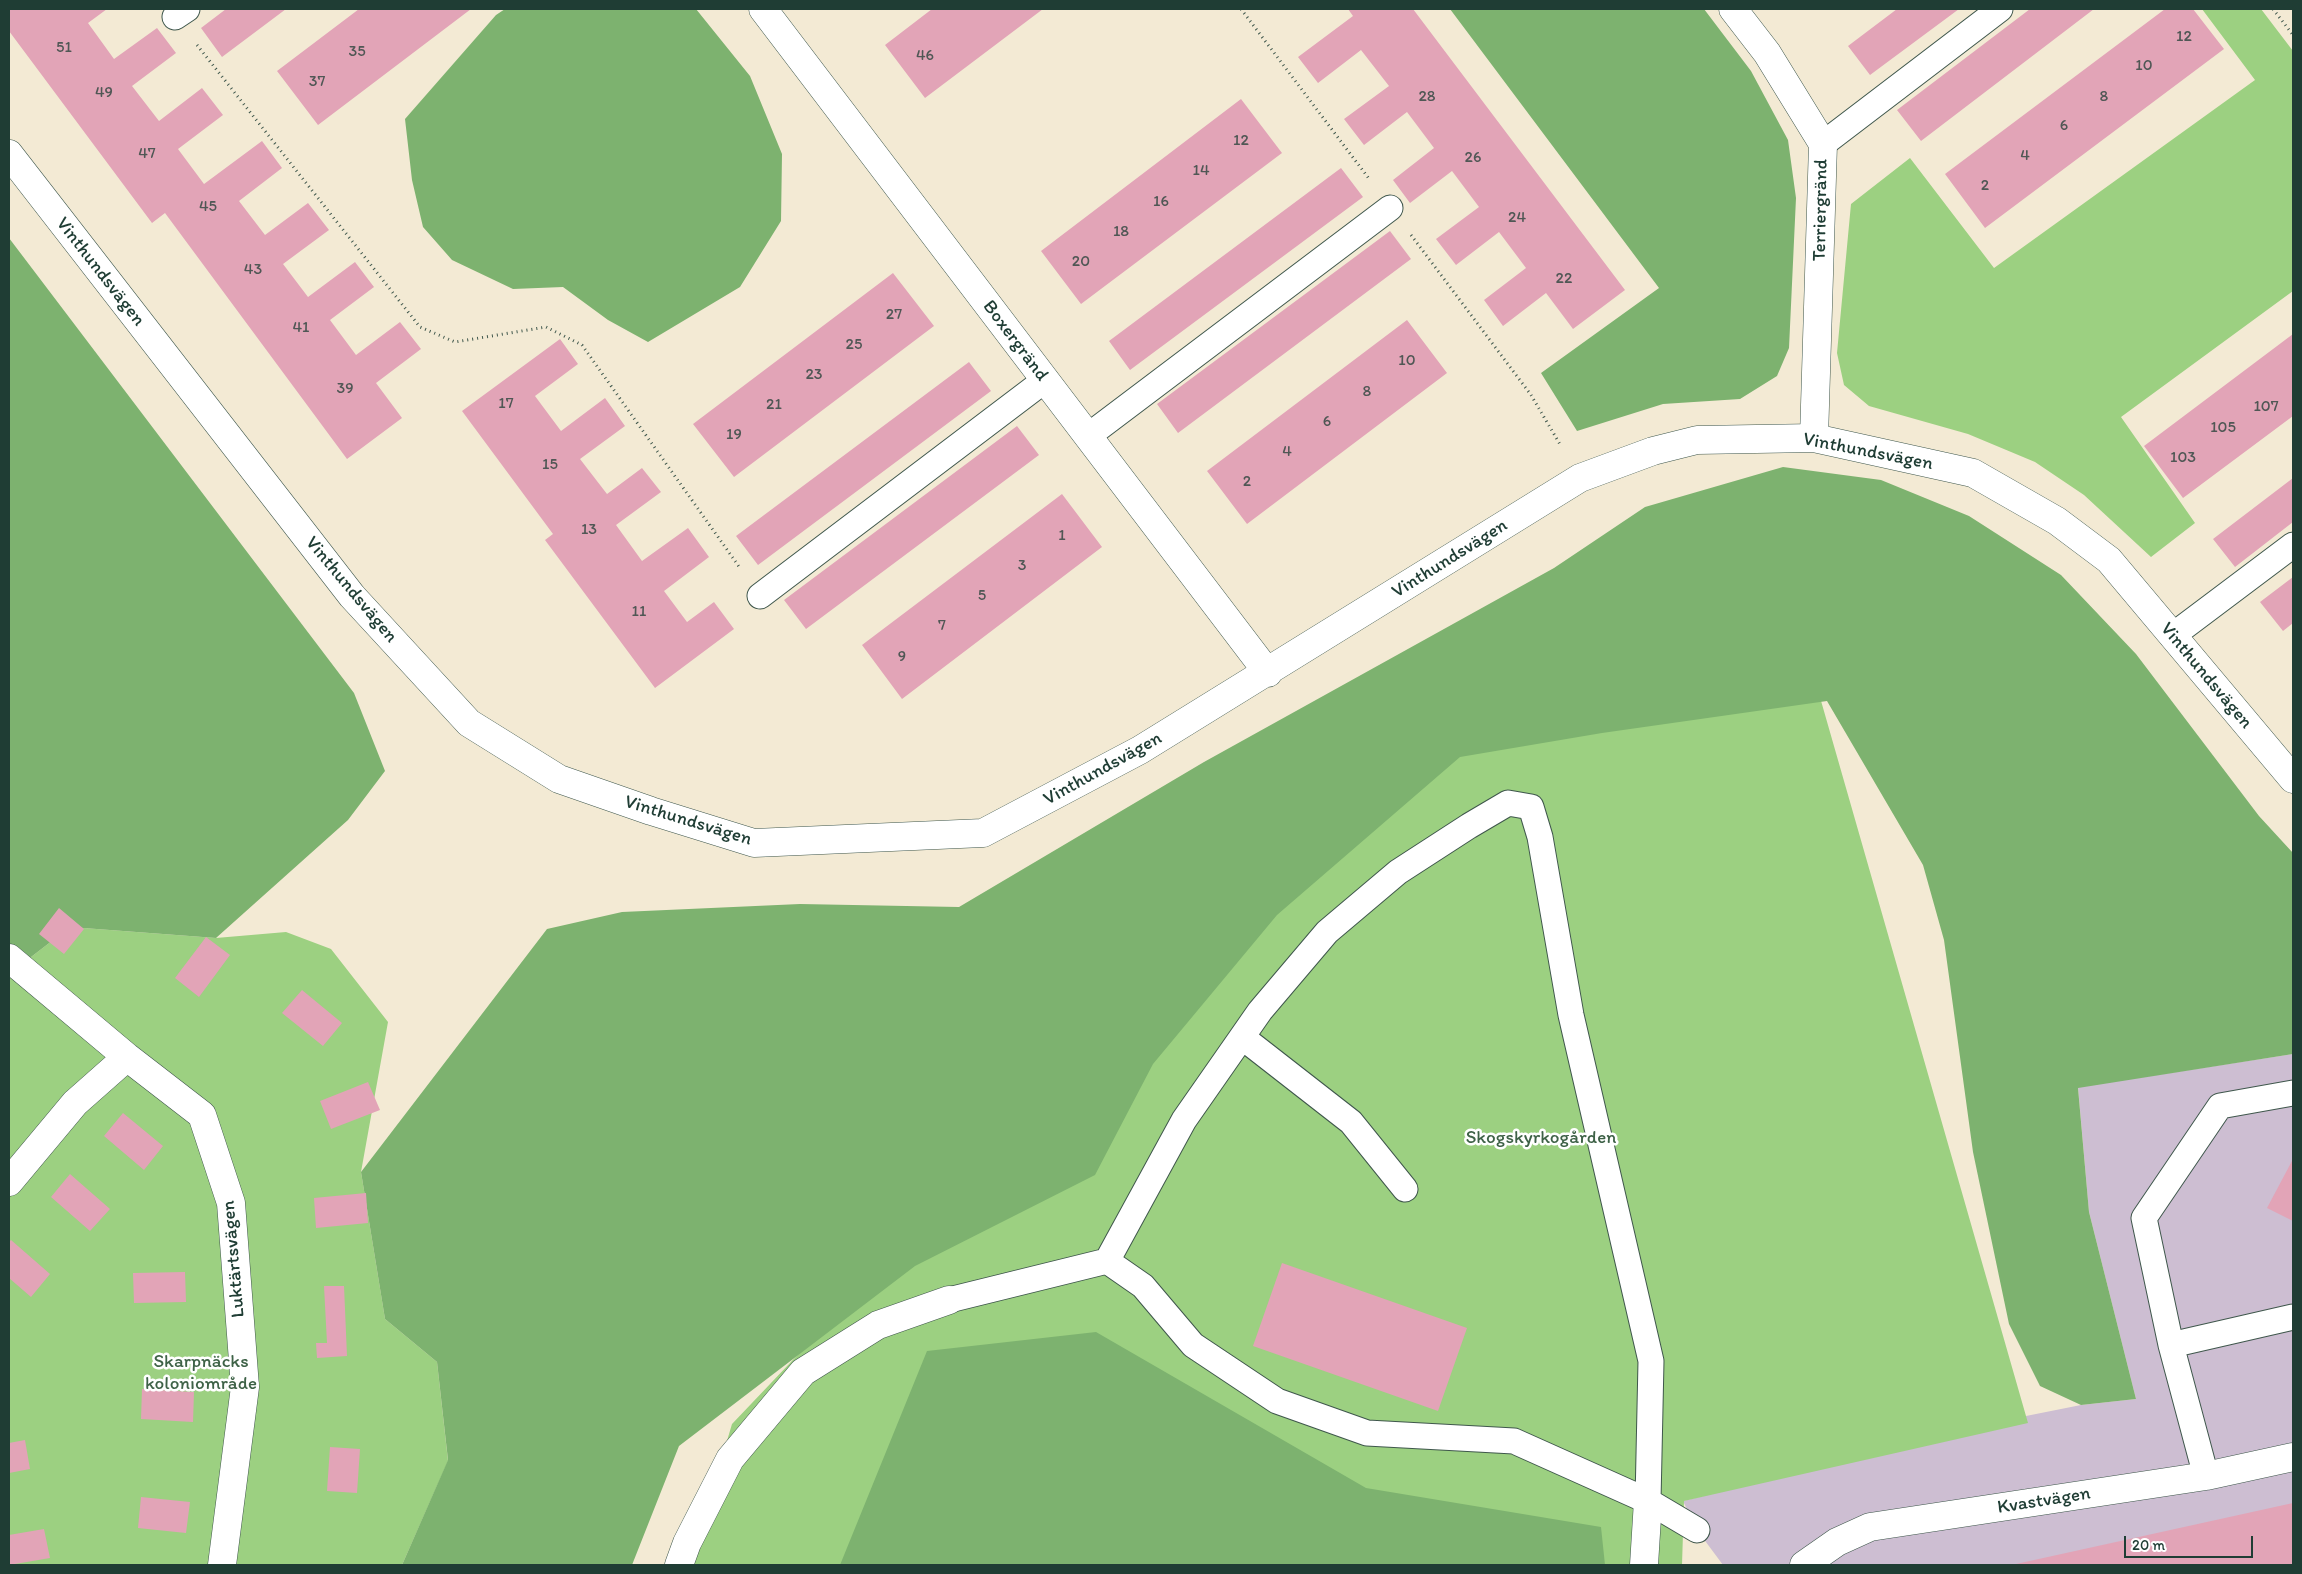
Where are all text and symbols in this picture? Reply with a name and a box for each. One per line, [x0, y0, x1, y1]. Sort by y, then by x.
house number: 12 [2176, 27, 2192, 47]
house number: 51 [56, 38, 72, 58]
house number: 35 [348, 42, 366, 62]
house number: 46 [916, 46, 934, 66]
house number: 10 [2135, 56, 2153, 76]
house number: 37 [309, 72, 325, 92]
house number: 49 [95, 83, 113, 103]
house number: 28 [1418, 87, 1436, 107]
house number: 8 [2100, 87, 2108, 107]
house number: 6 [2060, 116, 2068, 136]
house number: 12 [1233, 131, 1249, 151]
house number: 47 [138, 144, 156, 164]
house number: 4 [2020, 146, 2030, 166]
house number: 26 [1465, 148, 1481, 168]
street label: Terriergränd [1809, 159, 1833, 261]
house number: 14 [1192, 161, 1210, 181]
house number: 2 [1981, 176, 1989, 196]
house number: 16 [1153, 192, 1169, 212]
house number: 45 [199, 197, 217, 217]
house number: 24 [1508, 208, 1526, 228]
street label: Vinthundsvägen [50, 213, 150, 331]
house number: 18 [1113, 222, 1129, 242]
house number: 20 [1072, 252, 1090, 272]
house number: 43 [244, 260, 262, 280]
house number: 22 [1556, 269, 1572, 289]
street label: Boxergränd [977, 296, 1053, 386]
house number: 27 [886, 305, 902, 325]
house number: 41 [292, 318, 310, 338]
house number: 25 [846, 335, 862, 355]
house number: 10 [1398, 351, 1416, 371]
house number: 23 [805, 365, 823, 385]
house number: 39 [336, 379, 354, 399]
house number: 8 [1363, 382, 1371, 402]
house number: 17 [498, 394, 514, 414]
house number: 21 [766, 395, 782, 415]
house number: 107 [2253, 397, 2279, 417]
house number: 6 [1323, 412, 1331, 432]
house number: 105 [2210, 418, 2236, 438]
house number: 19 [726, 425, 742, 445]
street label: Vinthundsvägen [1801, 428, 1935, 476]
house number: 4 [1282, 442, 1292, 462]
house number: 103 [2170, 448, 2196, 468]
house number: 15 [542, 455, 558, 475]
house number: 2 [1243, 472, 1251, 492]
street label: Vinthundsvägen [1388, 514, 1512, 604]
house number: 13 [581, 520, 597, 540]
house number: 1 [1058, 526, 1066, 546]
street label: Vinthundsvägen [300, 532, 402, 648]
house number: 3 [1018, 556, 1026, 576]
house number: 5 [978, 586, 986, 606]
house number: 11 [632, 602, 646, 622]
house number: 7 [938, 616, 946, 636]
street label: Vinthundsvägen [2155, 618, 2257, 734]
house number: 9 [898, 647, 906, 667]
street label: Vinthundsvägen [1040, 727, 1166, 811]
street label: Vinthundsvägen [622, 791, 754, 851]
park label: Skogskyrkogården [1466, 1127, 1616, 1149]
street label: Luktärtsvägen [218, 1199, 250, 1319]
park label: Skarpnäcks koloniområde [145, 1351, 257, 1395]
street label: Kvastvägen [1996, 1482, 2092, 1520]
scale bar [2127, 1526, 2256, 1558]
text: 20 m [2132, 1536, 2165, 1554]

